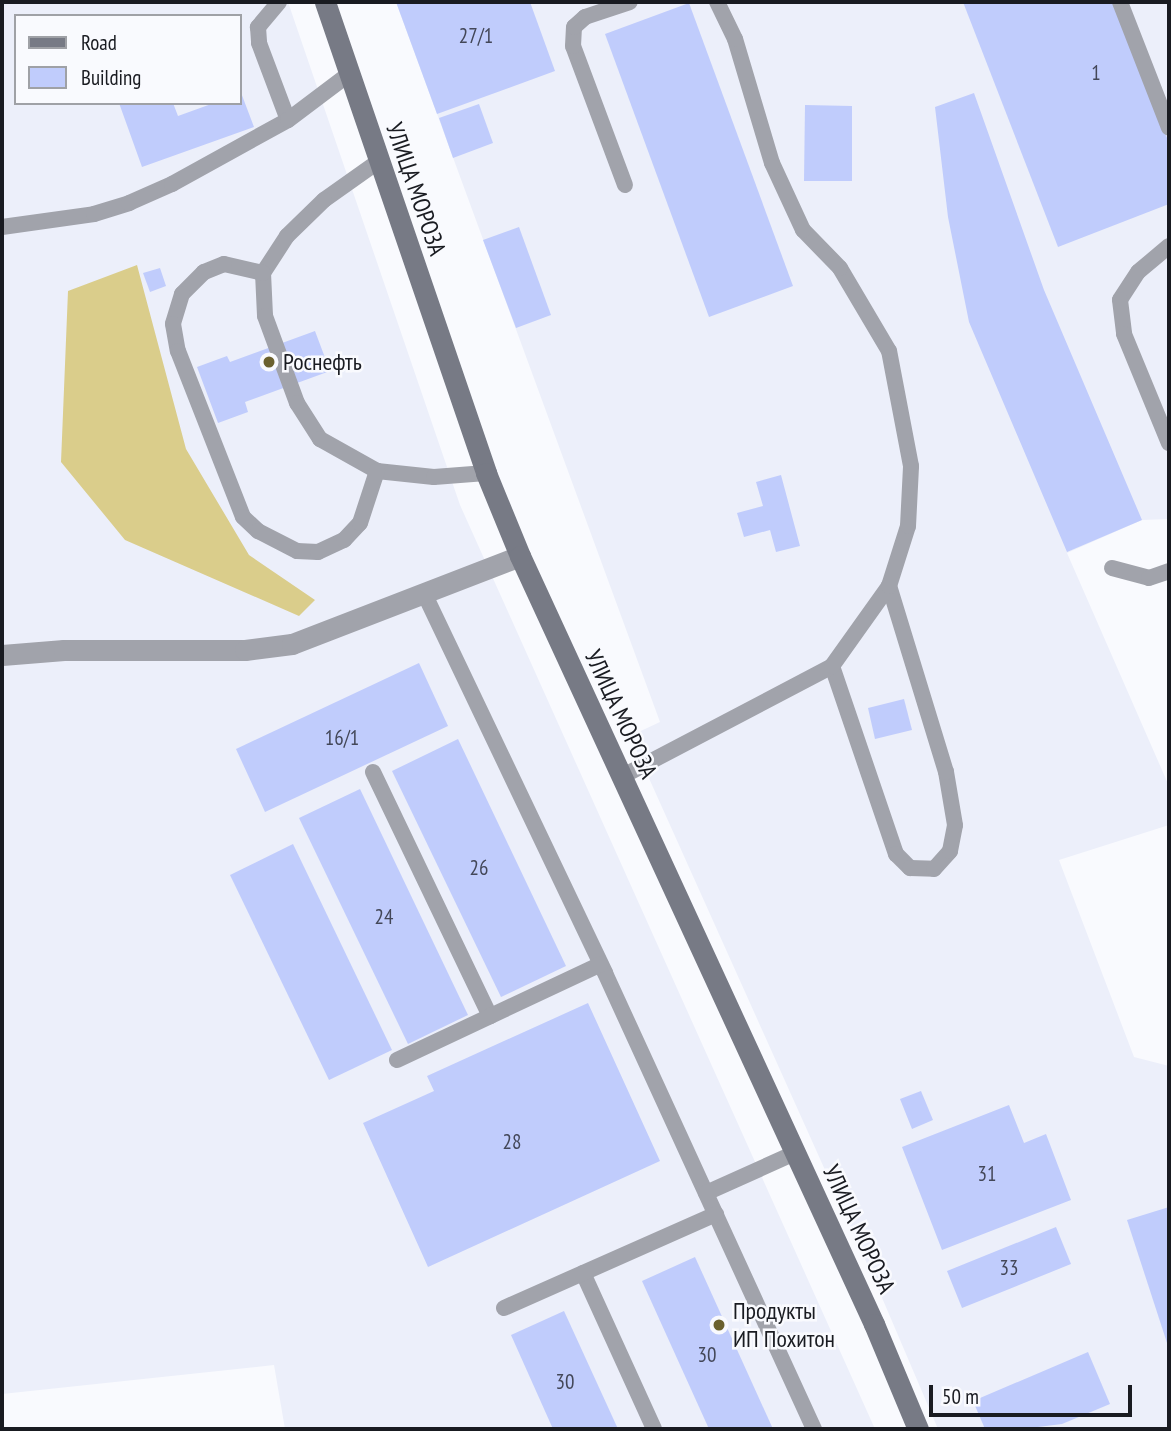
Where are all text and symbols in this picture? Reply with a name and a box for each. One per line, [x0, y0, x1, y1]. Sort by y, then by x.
legend [14, 14, 242, 105]
house number: 27/1 [459, 23, 493, 49]
text: Road [81, 29, 117, 56]
house number: 1 [1091, 60, 1101, 86]
text: Building [81, 64, 141, 91]
street label: УЛИЦА МОРОЗА [380, 118, 452, 260]
place label: Роснефть [283, 348, 362, 376]
marker: Роснефть [261, 354, 277, 370]
street label: УЛИЦА МОРОЗА [579, 645, 663, 783]
house number: 16/1 [325, 725, 359, 751]
house number: 26 [470, 855, 488, 881]
house number: 24 [375, 904, 393, 930]
house number: 28 [503, 1129, 521, 1155]
street label: УЛИЦА МОРОЗА [817, 1160, 901, 1298]
house number: 31 [978, 1161, 996, 1187]
house number: 33 [1000, 1255, 1018, 1281]
place label: Продукты ИП Похитон [733, 1297, 835, 1353]
marker: Продукты ИП Похитон [711, 1317, 727, 1333]
house number: 30 [698, 1342, 716, 1368]
house number: 30 [556, 1369, 574, 1395]
scale bar [933, 1372, 1136, 1416]
text: 50 m [942, 1383, 979, 1410]

